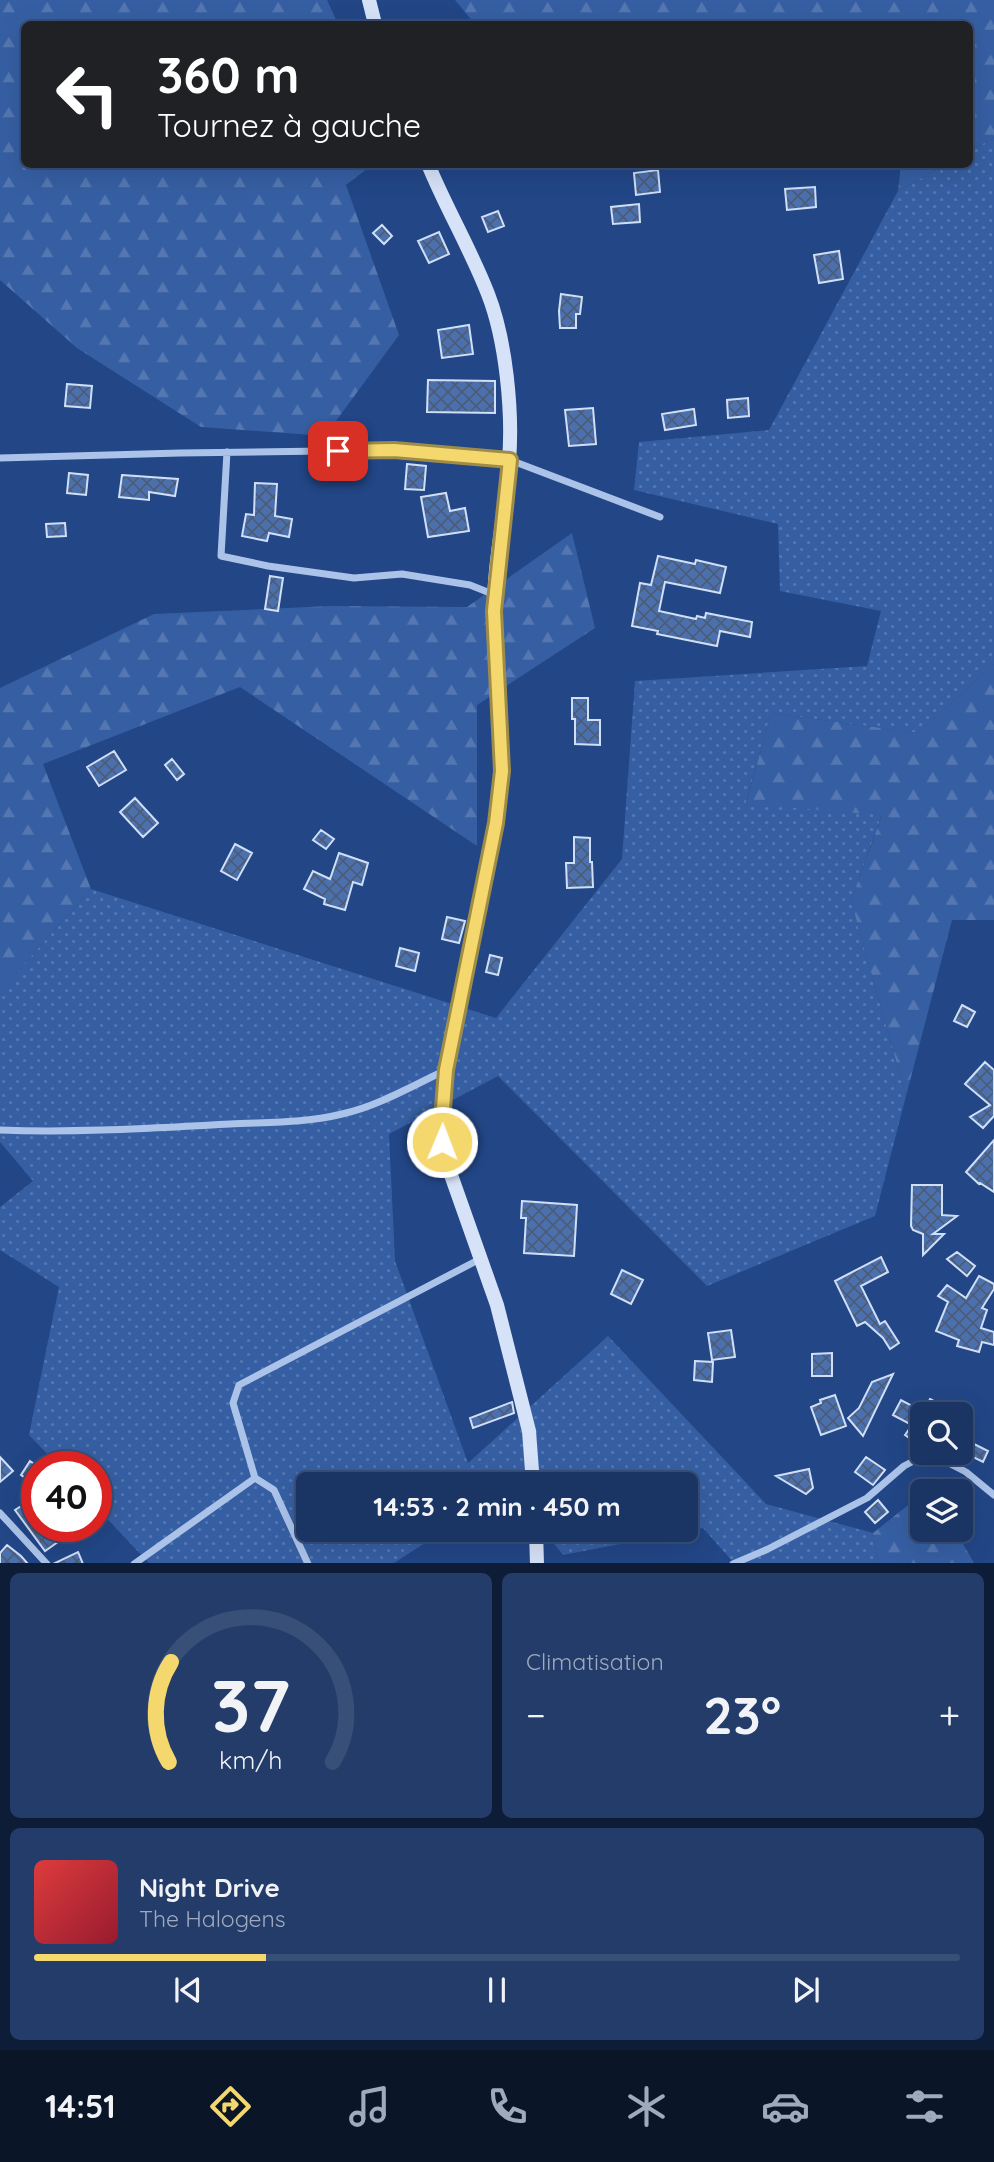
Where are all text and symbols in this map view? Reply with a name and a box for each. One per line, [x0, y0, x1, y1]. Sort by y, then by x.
text: 360 m [157, 44, 299, 105]
icon: left [42, 49, 133, 140]
text: Tournez à gauche [157, 105, 421, 145]
pin [308, 421, 368, 481]
icon: arrive [319, 432, 357, 470]
position arrow [405, 1105, 479, 1179]
map controls [910, 1402, 973, 1542]
button: search [910, 1402, 973, 1465]
speed limit sign: 40 [21, 1451, 112, 1542]
button: layers [910, 1479, 973, 1542]
text: 14:53 · 2 min · 450 m [373, 1490, 621, 1523]
text: Climatisation [526, 1647, 664, 1676]
text: 37 [211, 1659, 291, 1750]
text: 23° [703, 1682, 781, 1747]
text: − [526, 1691, 546, 1739]
text: + [939, 1691, 960, 1739]
text: km/h [219, 1743, 283, 1774]
text: Night Drive [139, 1871, 280, 1904]
text: The Halogens [139, 1904, 286, 1933]
icon: previous [169, 1971, 207, 2009]
icon: pause [478, 1971, 516, 2009]
icon: next [787, 1971, 825, 2009]
icon: directions [206, 2082, 255, 2131]
icon: music [345, 2082, 394, 2131]
icon: phone [483, 2082, 532, 2131]
icon: climate [622, 2082, 671, 2131]
icon: car [761, 2082, 810, 2131]
icon: filters [900, 2082, 949, 2131]
text: 14:51 [45, 2086, 116, 2126]

